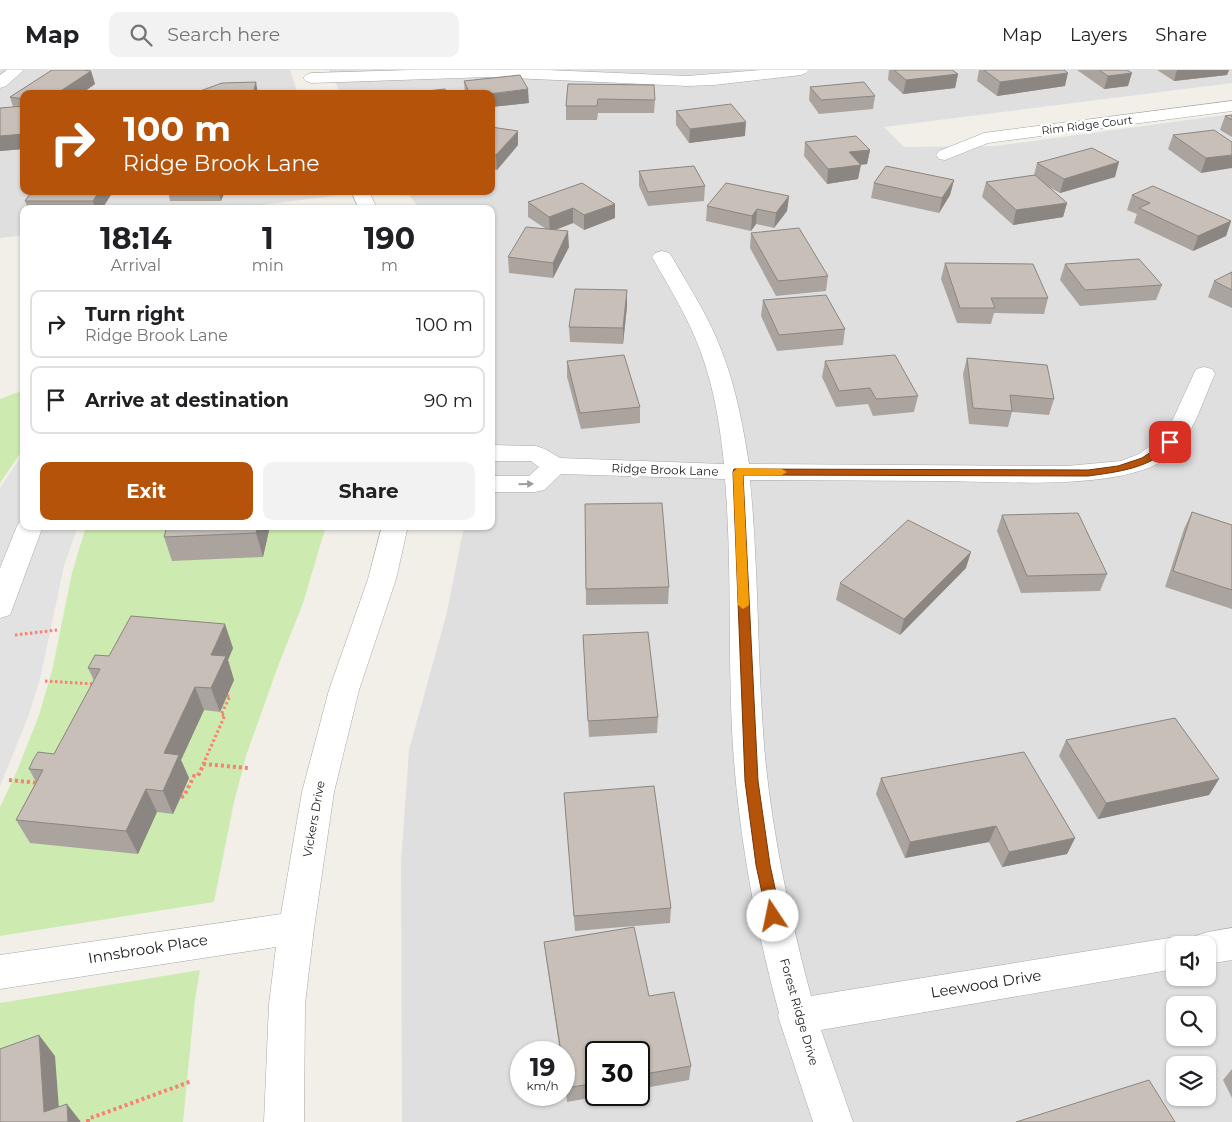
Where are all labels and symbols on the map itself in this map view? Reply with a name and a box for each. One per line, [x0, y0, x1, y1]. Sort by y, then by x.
street label: Rim Ridge Court [1041, 112, 1134, 138]
pin [1149, 421, 1191, 463]
street label: Ridge Brook Lane [611, 460, 719, 479]
one-way arrow [519, 479, 535, 487]
street label: Vickers Drive [299, 779, 328, 858]
position arrow [746, 889, 798, 941]
street label: Innsbrook Place [87, 930, 209, 967]
street label: Forest Ridge Drive [777, 957, 822, 1067]
street label: Leewood Drive [929, 965, 1043, 1002]
speed limit sign: 30 [585, 1041, 650, 1106]

